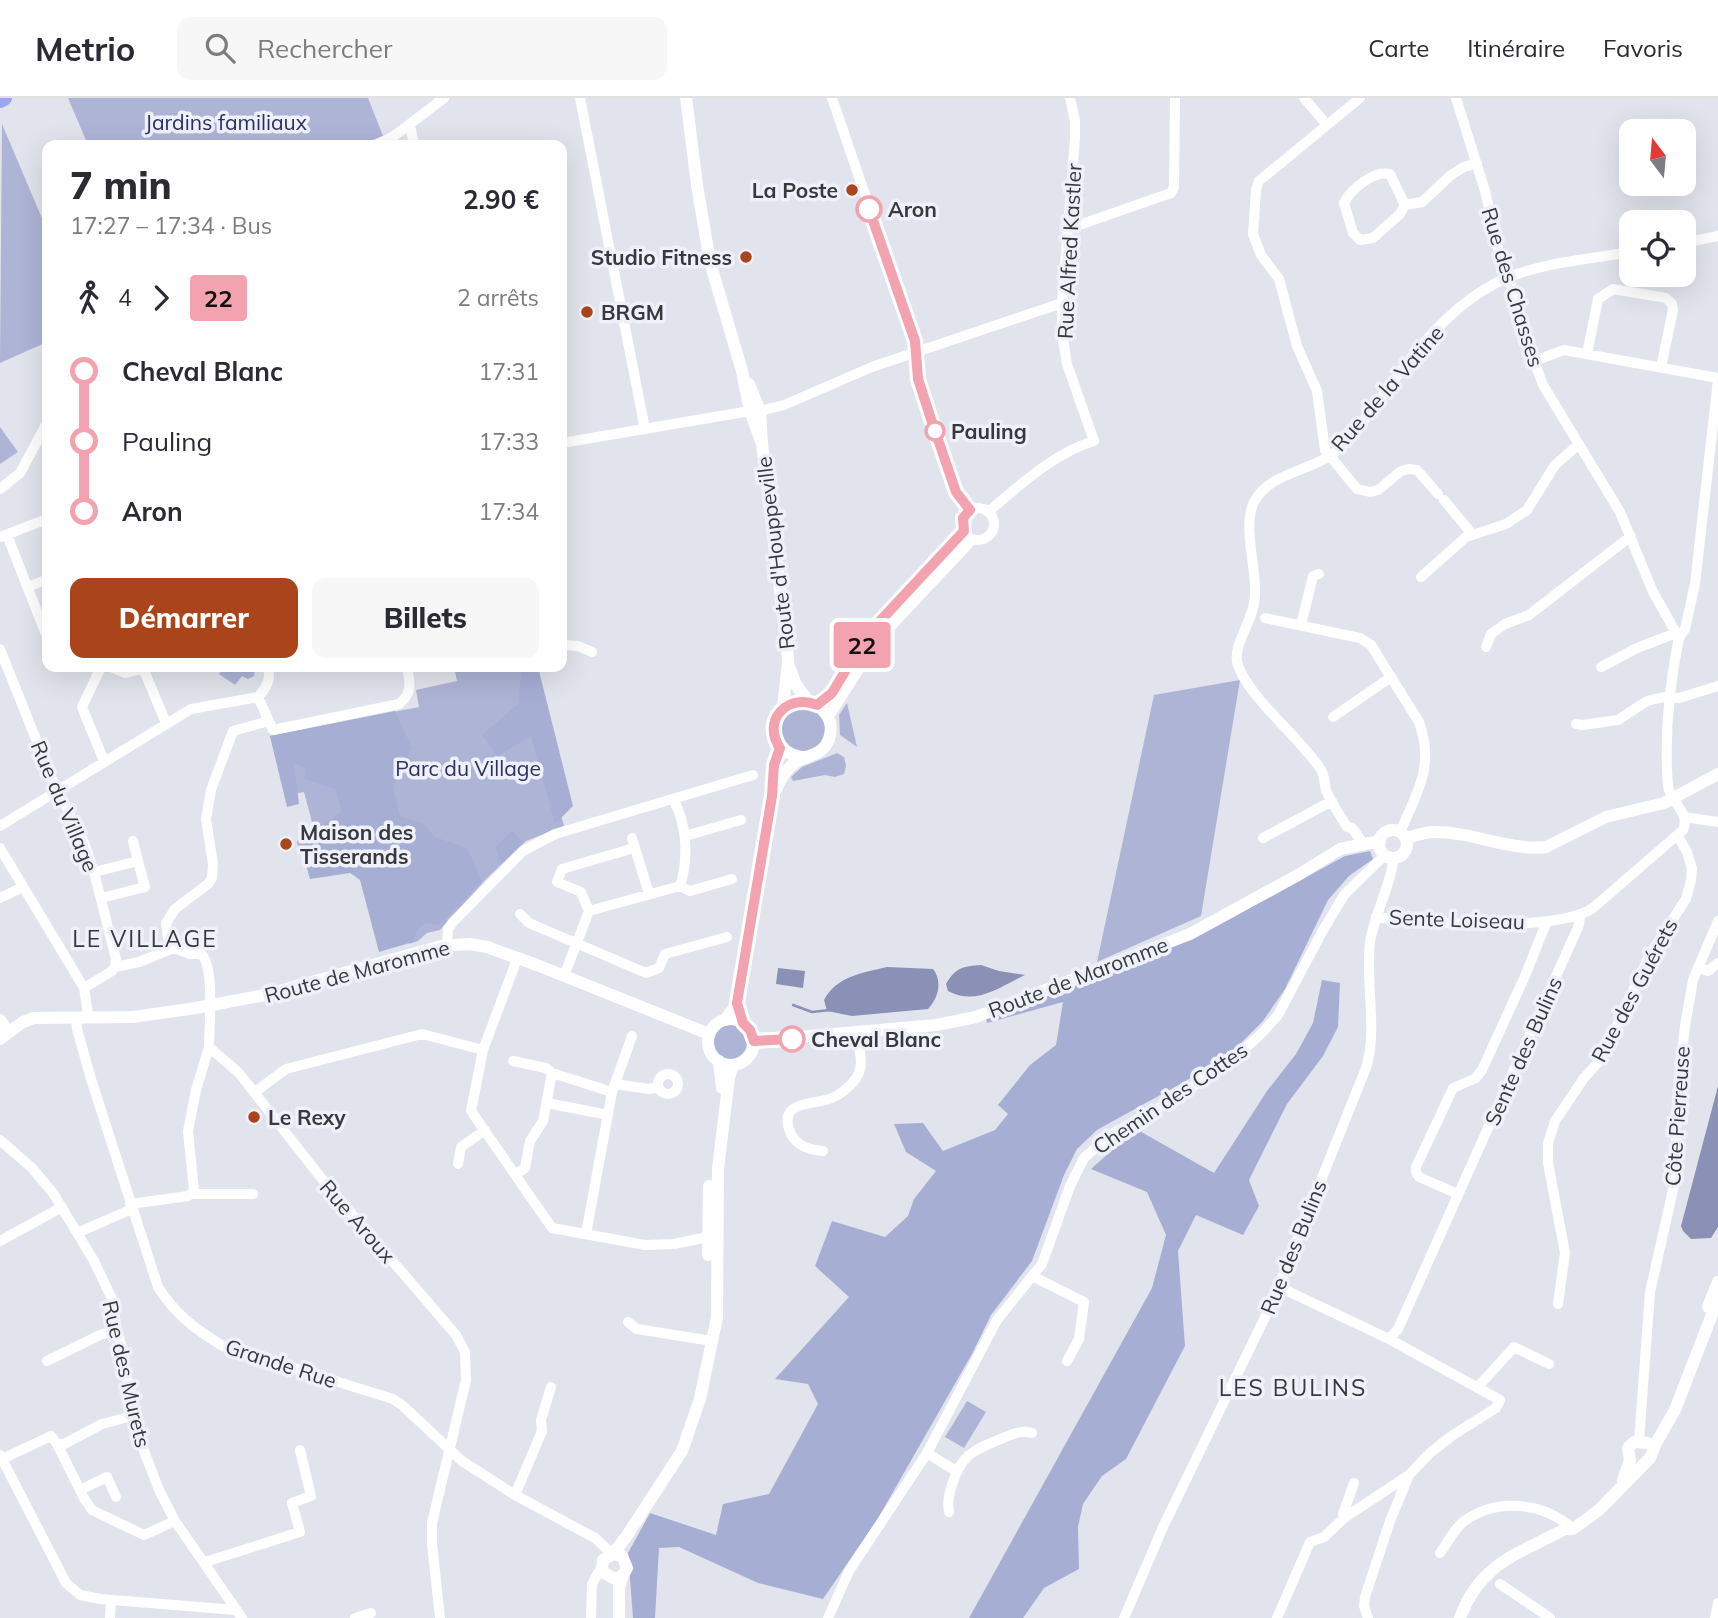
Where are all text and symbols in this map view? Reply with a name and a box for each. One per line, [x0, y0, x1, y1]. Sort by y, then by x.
search box [177, 17, 667, 80]
text: Metrio [35, 28, 135, 69]
icon: search [201, 29, 239, 67]
text: Rechercher [257, 32, 392, 65]
text: Carte [1368, 33, 1429, 63]
text: Itinéraire [1467, 33, 1565, 63]
text: Favoris [1603, 33, 1683, 63]
park label: Jardins familiaux [145, 109, 307, 135]
north arrow [1619, 119, 1696, 196]
map controls [1619, 119, 1696, 287]
text: 7 min [70, 161, 172, 209]
street label: Rue Alfred Kastler [1051, 162, 1087, 339]
place label: La Poste [752, 177, 838, 203]
marker: La Poste [844, 182, 860, 198]
text: 2.90 € [463, 183, 539, 216]
marker: Aron [856, 196, 882, 222]
place label: Aron [888, 196, 937, 222]
street label: Rue des Chasses [1476, 204, 1550, 370]
button: locate [1619, 210, 1696, 287]
text: 17:27 – 17:34 · Bus [70, 211, 272, 240]
place label: Studio Fitness [591, 244, 732, 270]
marker: Studio Fitness [738, 249, 754, 265]
icon: walk [70, 279, 108, 317]
icon: forward [142, 279, 180, 317]
text: 4 [118, 283, 132, 312]
text: 22 [204, 283, 233, 313]
text: 2 arrêts [457, 283, 539, 312]
place label: BRGM [601, 299, 664, 325]
marker: BRGM [579, 304, 595, 320]
street label: Rue de la Vatine [1325, 320, 1449, 456]
text: Cheval Blanc [122, 355, 283, 388]
text: 17:31 [479, 357, 539, 386]
place label: Pauling [951, 418, 1027, 444]
marker: Pauling [925, 421, 945, 441]
text: Pauling [122, 425, 212, 458]
text: 17:33 [479, 427, 539, 456]
street label: Route d'Houppeville [750, 455, 800, 651]
text: Aron [122, 495, 183, 528]
text: 17:34 [479, 497, 539, 526]
button: Démarrer [70, 578, 298, 658]
button: Billets [312, 578, 539, 658]
line badge: 22 [830, 622, 894, 668]
text: 22 [848, 630, 876, 660]
street label: Rue du Village [26, 736, 104, 876]
park label: Parc du Village [395, 755, 541, 781]
place label: Maison des Tisserands [300, 819, 413, 869]
marker: Maison des Tisserands [278, 836, 294, 852]
street label: Sente Loiseau [1389, 904, 1525, 934]
street label: Rue des Guérets [1585, 914, 1683, 1066]
district label: LE VILLAGE [72, 924, 218, 953]
street label: Route de Maromme [984, 931, 1172, 1023]
street label: Route de Maromme [262, 934, 452, 1008]
street label: Sente des Bulins [1479, 973, 1567, 1129]
marker: Cheval Blanc [779, 1026, 805, 1052]
place label: Cheval Blanc [811, 1026, 941, 1052]
street label: Chemin des Cottes [1088, 1037, 1252, 1159]
street label: Côte Pierreuse [1659, 1045, 1695, 1187]
place label: Le Rexy [268, 1104, 346, 1130]
marker: Le Rexy [246, 1109, 262, 1125]
street label: Rue Aroux [315, 1174, 401, 1268]
street label: Rue des Bulins [1254, 1176, 1332, 1318]
street label: Rue des Murets [97, 1298, 157, 1450]
street label: Grande Rue [222, 1333, 340, 1393]
district label: LES BULINS [1219, 1373, 1367, 1402]

